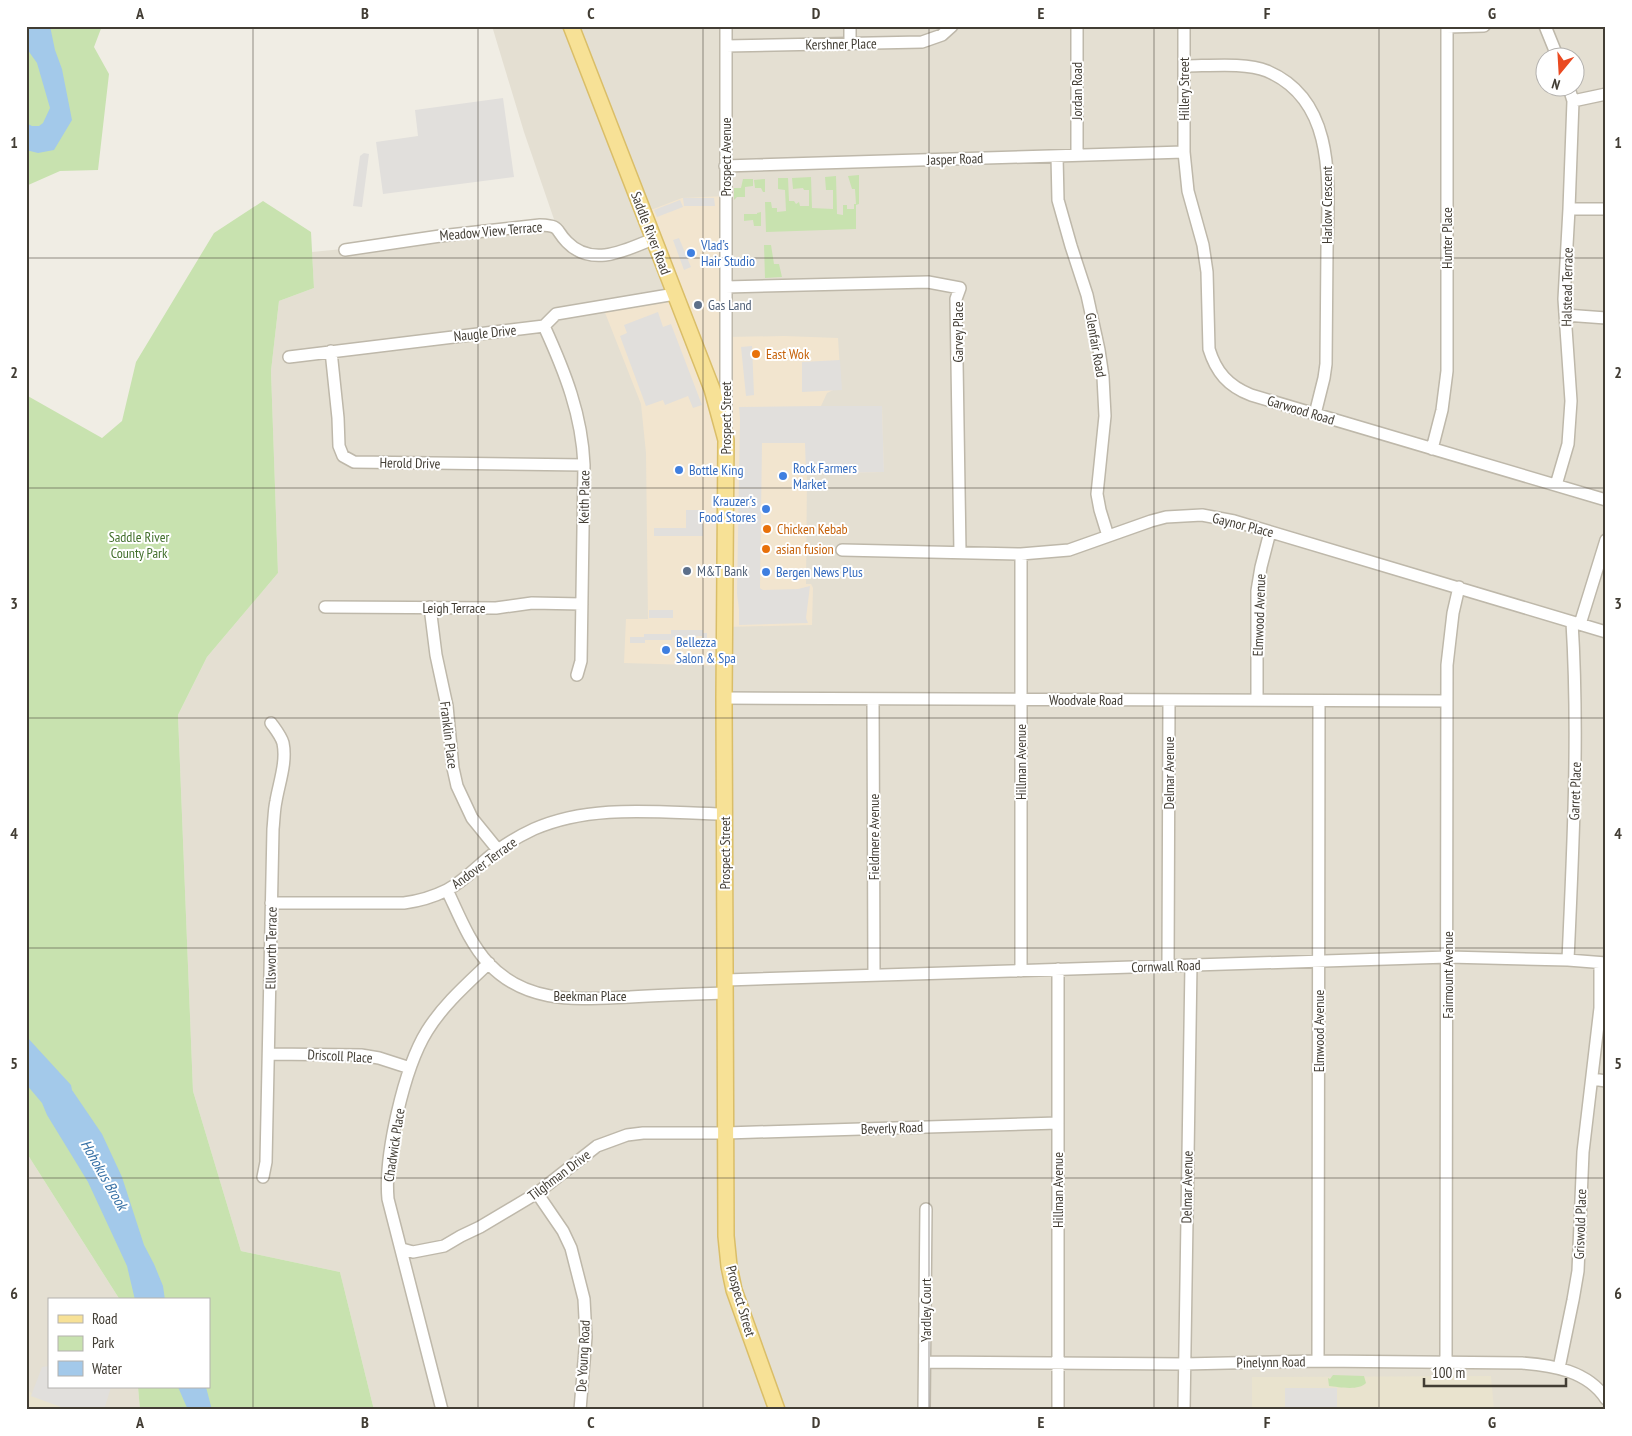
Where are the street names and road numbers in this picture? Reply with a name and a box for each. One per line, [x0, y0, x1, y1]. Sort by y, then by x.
street label: Kershner Place [805, 34, 877, 54]
street label: Hillery Street [1175, 57, 1193, 121]
street label: Jordan Road [1068, 62, 1086, 121]
street label: Prospect Avenue [717, 117, 735, 197]
street label: Jasper Road [926, 149, 983, 169]
street label: Harlow Crescent [1318, 166, 1336, 244]
street label: Saddle River Road [627, 189, 675, 277]
street label: Hunter Place [1438, 207, 1456, 269]
street label: Meadow View Terrace [439, 218, 543, 244]
street label: Halstead Terrace [1557, 247, 1577, 327]
street label: Garvey Place [949, 301, 967, 362]
street label: Glenfair Road [1081, 311, 1111, 379]
street label: Naugle Drive [453, 321, 517, 345]
street label: Prospect Street [717, 381, 735, 455]
street label: Garwood Road [1265, 391, 1337, 429]
street label: Herold Drive [379, 453, 441, 473]
street label: Keith Place [575, 470, 593, 524]
street label: Gaynor Place [1211, 509, 1276, 541]
street label: Elmwood Avenue [1249, 573, 1269, 657]
street label: Leigh Terrace [422, 599, 486, 617]
street label: Woodvale Road [1049, 691, 1123, 709]
street label: Franklin Place [436, 700, 462, 770]
street label: Hillman Avenue [1012, 724, 1030, 800]
street label: Delmar Avenue [1160, 736, 1178, 809]
street label: Garret Place [1565, 761, 1585, 821]
street label: Fieldmere Avenue [865, 794, 883, 880]
street label: Prospect Street [716, 816, 734, 890]
street label: Andover Terrace [448, 833, 521, 893]
street label: Ellsworth Terrace [261, 906, 281, 989]
street label: Fairmount Avenue [1439, 931, 1457, 1019]
street label: Cornwall Road [1131, 956, 1201, 976]
street label: Beekman Place [553, 987, 627, 1005]
street label: Elmwood Avenue [1310, 989, 1328, 1072]
street label: Driscoll Place [307, 1045, 373, 1067]
street label: Chadwick Place [379, 1107, 409, 1183]
street label: Beverly Road [861, 1118, 923, 1138]
street label: Tilghman Drive [524, 1145, 594, 1204]
street label: Delmar Avenue [1177, 1150, 1197, 1224]
street label: Hillman Avenue [1049, 1152, 1067, 1228]
street label: Griswold Place [1570, 1188, 1590, 1260]
street label: Prospect Street [722, 1263, 760, 1339]
street label: Yardley Court [917, 1278, 935, 1342]
street label: De Young Road [572, 1319, 594, 1393]
street label: Pinelynn Road [1236, 1352, 1306, 1372]

